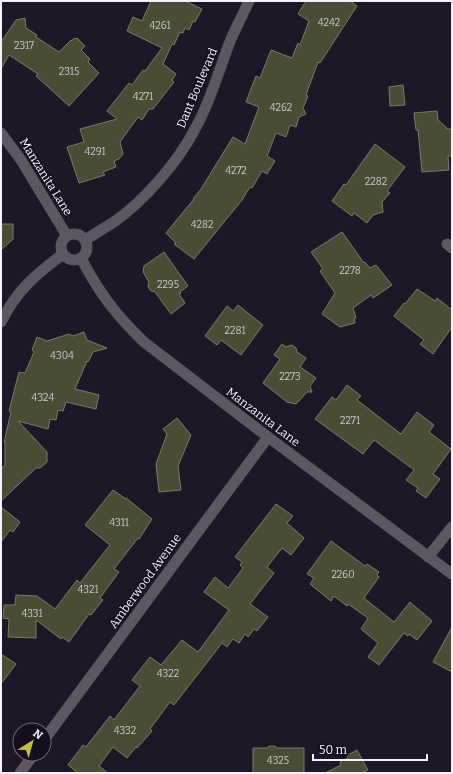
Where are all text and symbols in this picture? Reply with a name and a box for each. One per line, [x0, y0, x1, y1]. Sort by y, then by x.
house number: 4242 [318, 17, 340, 29]
house number: 4261 [149, 20, 171, 32]
house number: 2317 [14, 40, 34, 52]
street label: Dant Boulevard [174, 46, 220, 130]
house number: 2315 [59, 66, 79, 78]
house number: 4271 [133, 91, 153, 103]
house number: 4262 [270, 102, 292, 114]
street label: Manzanita Lane [17, 136, 75, 218]
house number: 4291 [84, 146, 106, 158]
house number: 4272 [225, 165, 247, 177]
house number: 2282 [365, 176, 387, 188]
house number: 4282 [191, 219, 213, 231]
house number: 2278 [339, 265, 361, 277]
house number: 2295 [157, 279, 179, 291]
house number: 2281 [225, 325, 245, 337]
house number: 4304 [50, 350, 74, 362]
house number: 2273 [279, 371, 301, 383]
street label: Manzanita Lane [223, 385, 303, 449]
house number: 4324 [32, 392, 55, 404]
house number: 2271 [340, 415, 360, 427]
house number: 4311 [109, 517, 129, 529]
street label: Amberwood Avenue [106, 531, 184, 631]
house number: 2260 [331, 569, 355, 581]
house number: 4321 [77, 584, 99, 596]
house number: 4331 [21, 608, 43, 620]
house number: 4322 [157, 668, 179, 680]
north arrow [12, 722, 52, 762]
house number: 4332 [114, 725, 136, 737]
text: N [30, 727, 45, 742]
scale bar [313, 736, 427, 762]
text: 50 m [319, 743, 348, 757]
house number: 4325 [267, 755, 289, 767]

